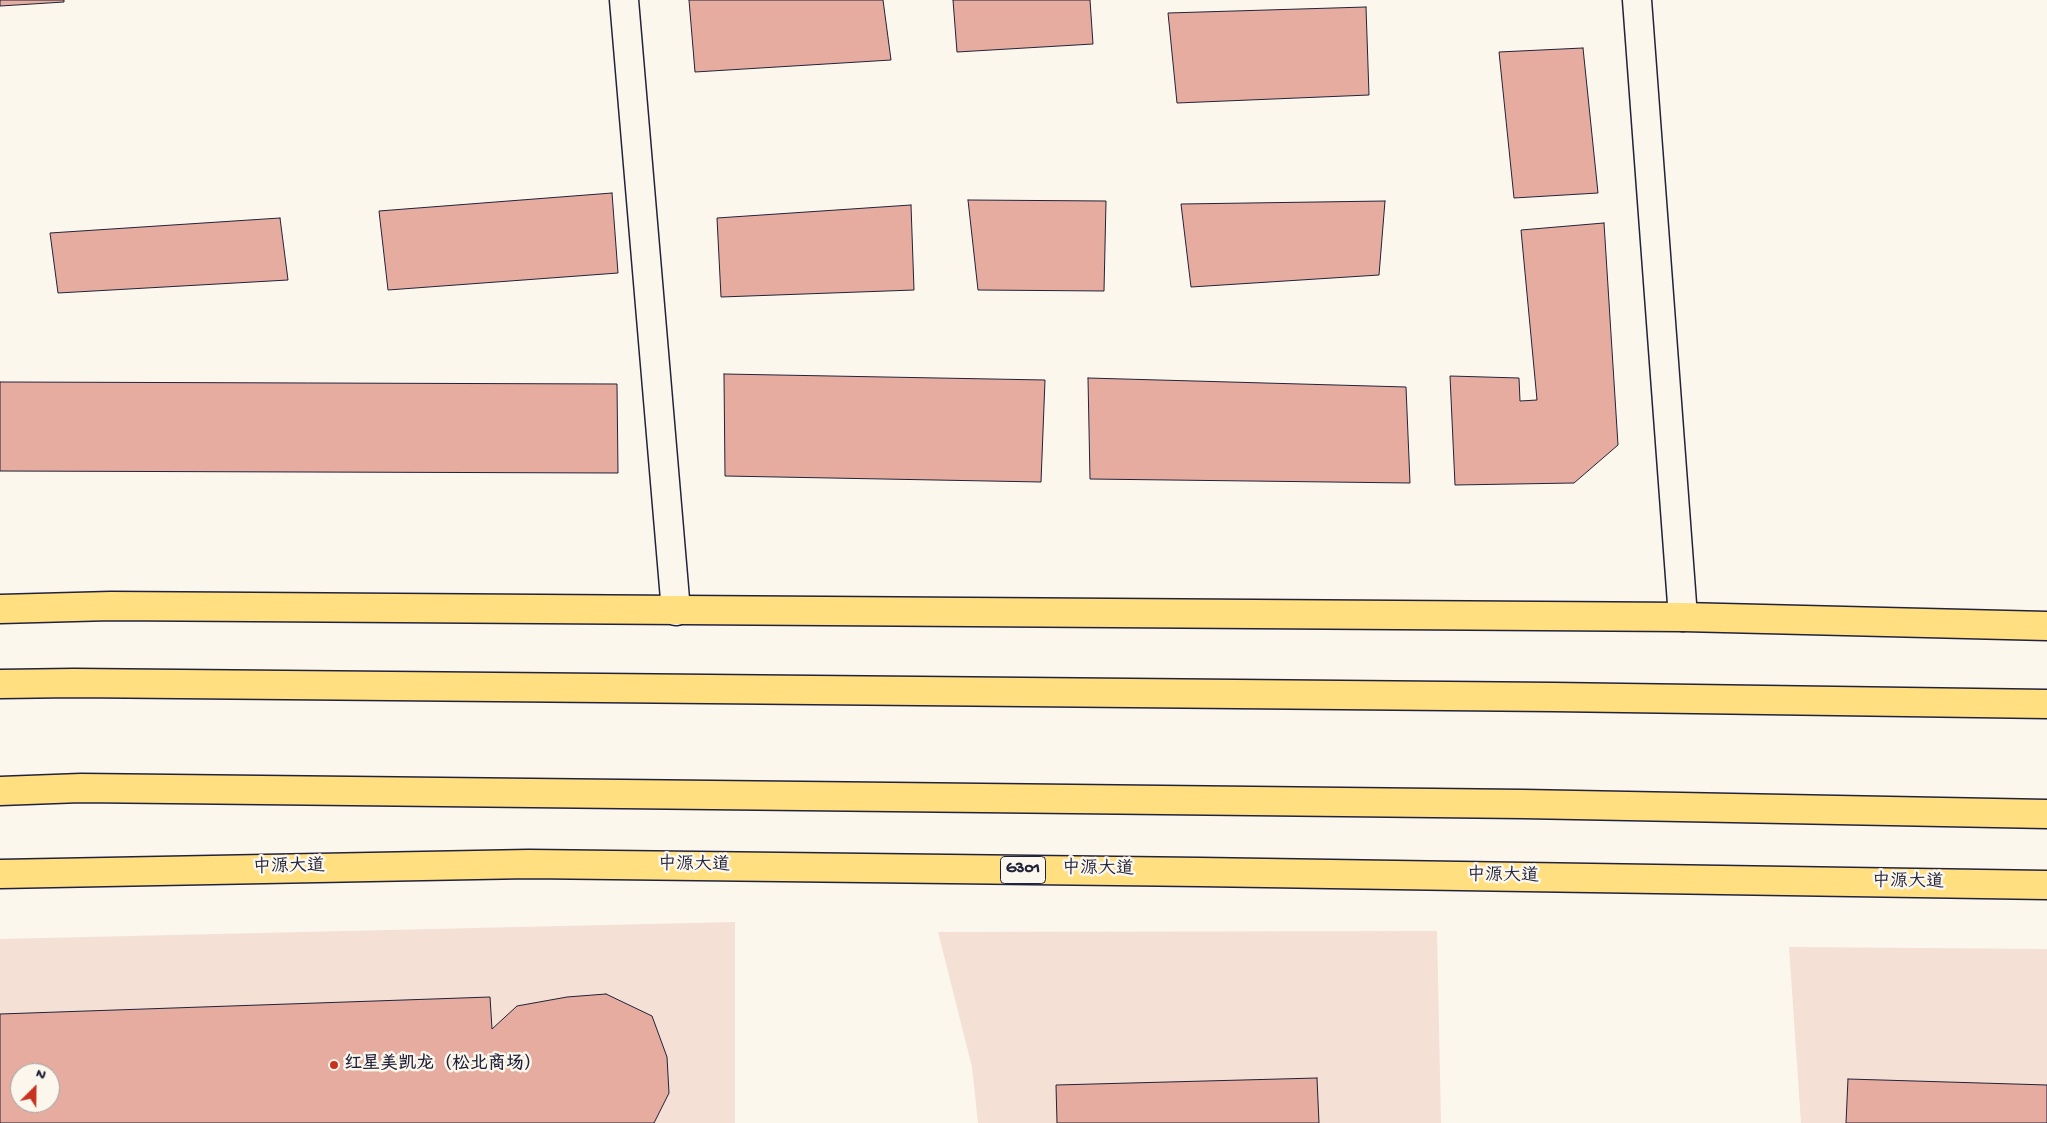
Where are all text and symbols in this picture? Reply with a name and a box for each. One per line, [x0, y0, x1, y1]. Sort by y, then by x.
street label: 中源大道 [658, 855, 730, 877]
road number: G301 [1000, 856, 1046, 884]
street label: 中源大道 [253, 857, 325, 879]
street label: 中源大道 [1062, 859, 1134, 881]
street label: 中源大道 [1467, 866, 1539, 888]
street label: 中源大道 [1872, 872, 1944, 894]
place label: 红星美凯龙（松北商场） [344, 1054, 542, 1076]
marker: 红星美凯龙（松北商场） [328, 1059, 340, 1071]
north arrow [10, 1063, 60, 1113]
text: N [33, 1065, 48, 1084]

